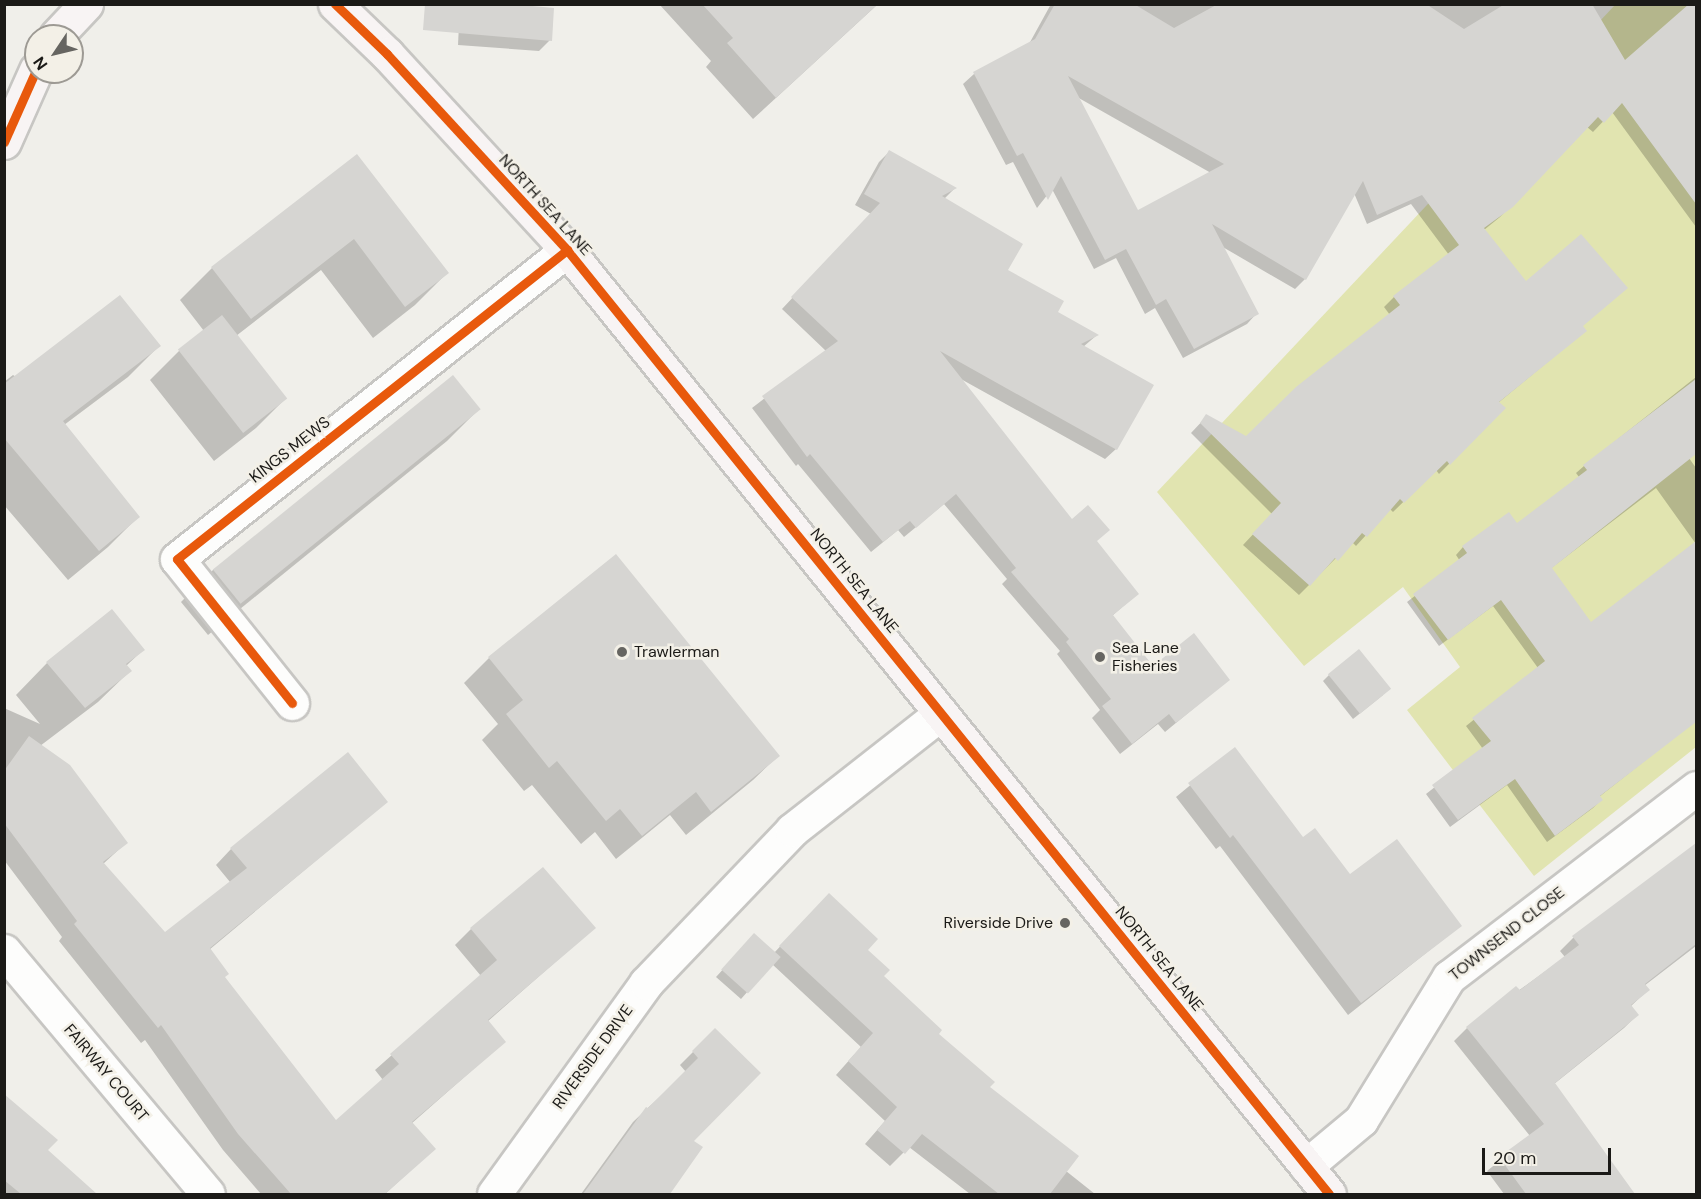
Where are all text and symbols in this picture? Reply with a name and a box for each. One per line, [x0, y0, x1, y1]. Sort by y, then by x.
north arrow [24, 24, 84, 84]
text: N [29, 53, 52, 74]
street label: NORTH SEA LANE [495, 150, 595, 260]
street label: KINGS MEWS [246, 413, 334, 487]
street label: NORTH SEA LANE [806, 525, 902, 637]
place label: Sea Lane Fisheries [1112, 638, 1179, 676]
place label: Trawlerman [634, 642, 719, 662]
marker: Trawlerman [615, 645, 629, 659]
marker: Sea Lane Fisheries [1093, 650, 1107, 664]
street label: TOWNSEND CLOSE [1445, 883, 1569, 985]
street label: NORTH SEA LANE [1111, 903, 1207, 1015]
place label: Riverside Drive [943, 913, 1053, 933]
marker: Riverside Drive [1058, 916, 1072, 930]
street label: RIVERSIDE DRIVE [549, 1001, 637, 1113]
street label: FAIRWAY COURT [60, 1020, 152, 1126]
scale bar [1485, 1136, 1614, 1174]
text: 20 m [1493, 1146, 1536, 1170]

